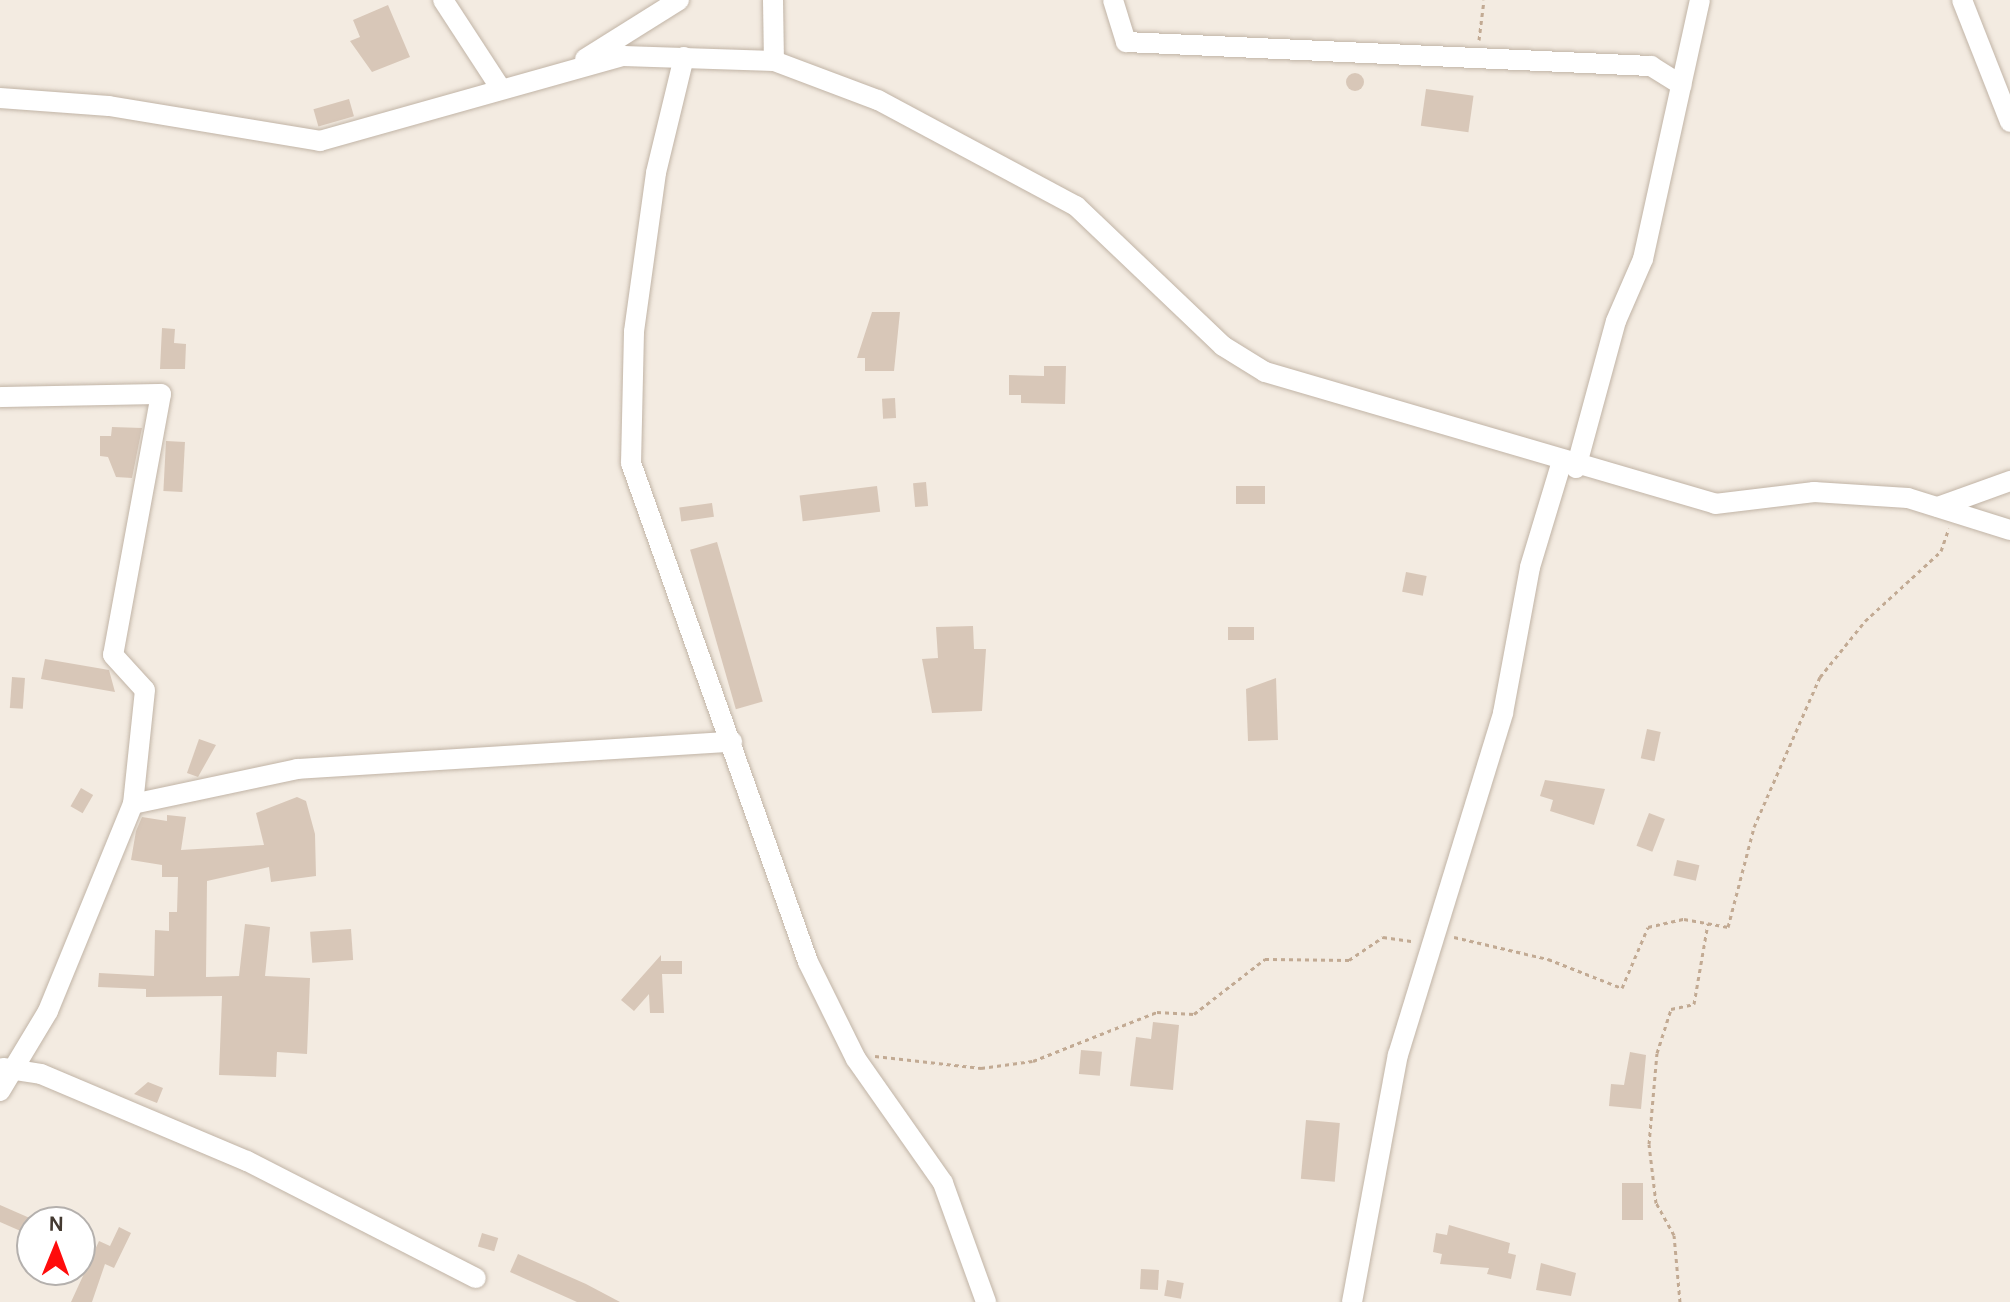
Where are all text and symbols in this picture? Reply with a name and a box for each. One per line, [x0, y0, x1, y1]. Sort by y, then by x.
north arrow [16, 1206, 96, 1286]
text: N [48, 1211, 65, 1237]

